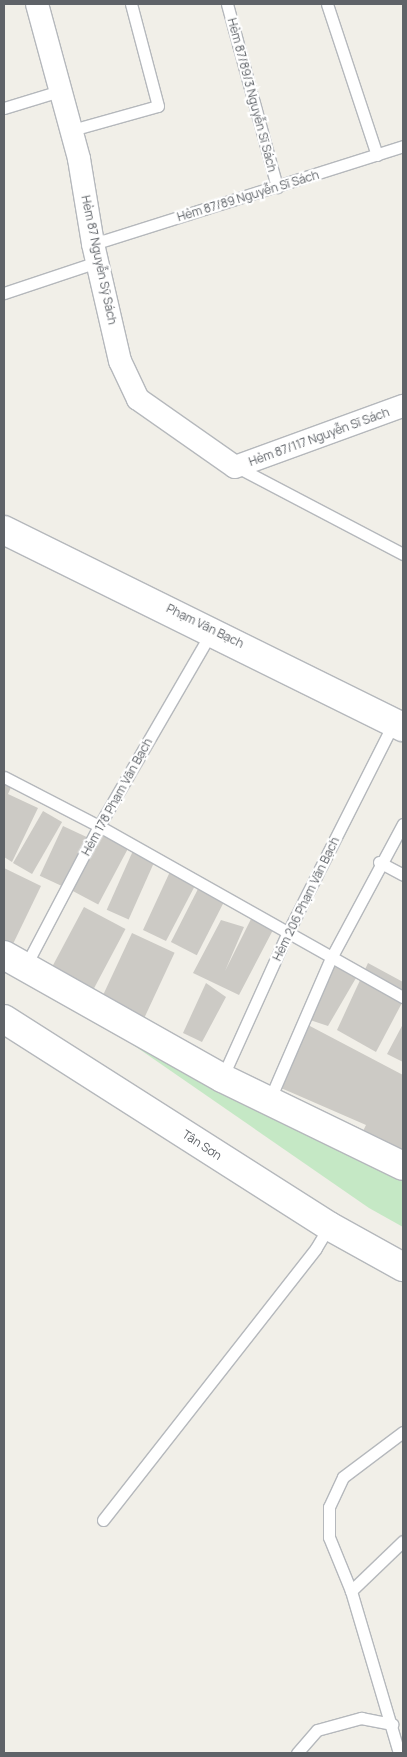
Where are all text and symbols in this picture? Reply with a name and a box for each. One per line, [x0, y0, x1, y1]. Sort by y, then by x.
street label: Hẻm 87/89/3 Nguyễn Sĩ Sách [224, 16, 280, 174]
street label: Hẻm 87/89 Nguyễn Sĩ Sách [175, 168, 321, 224]
street label: Hẻm 87 Nguyễn Sỹ Sách [78, 194, 120, 326]
street label: Hẻm 87/117 Nguyễn Sĩ Sách [247, 405, 391, 469]
street label: Phạm Văn Bạch [164, 601, 246, 651]
street label: Hẻm 178 Phạm Văn Bạch [79, 736, 155, 858]
street label: Hẻm 206 Phạm Văn Bạch [270, 835, 342, 963]
street label: Tân Sơn [180, 1127, 224, 1163]

